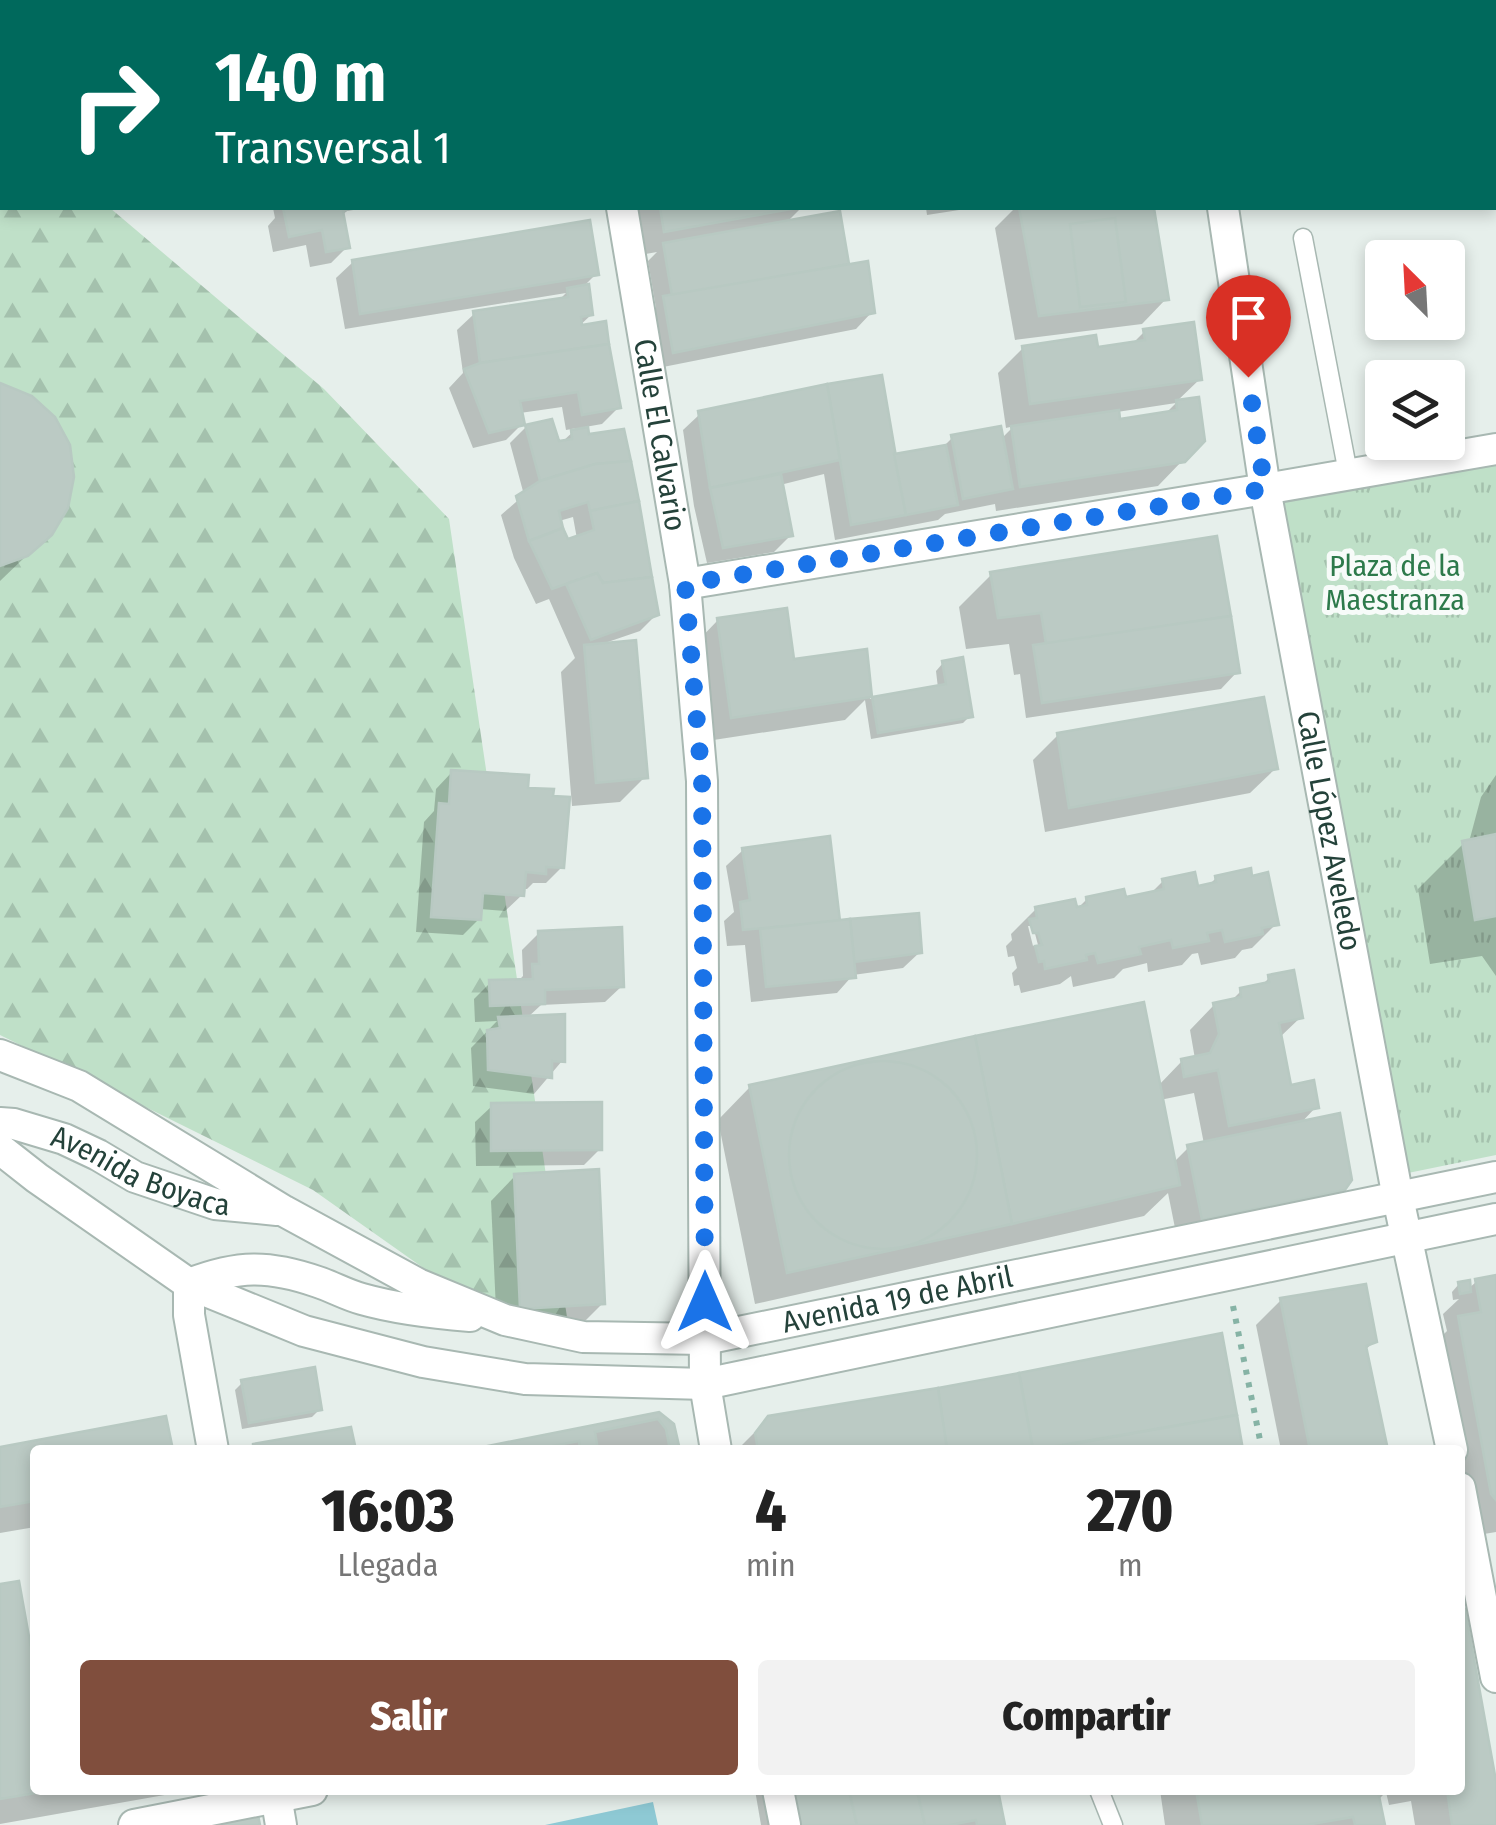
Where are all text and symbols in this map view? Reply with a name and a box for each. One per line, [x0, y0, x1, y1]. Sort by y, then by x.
text: 140 m [215, 36, 387, 120]
icon: right [50, 40, 180, 170]
text: Transversal 1 [215, 121, 451, 175]
north arrow [1365, 240, 1465, 340]
map controls [1365, 240, 1465, 460]
pin [1206, 275, 1291, 378]
icon: arrive [1221, 290, 1276, 345]
street label: Calle El Calvario [626, 336, 694, 534]
button: layers [1365, 360, 1465, 460]
park label: Plaza de la Maestranza [1325, 548, 1465, 618]
street label: Calle López Aveledo [1289, 708, 1369, 954]
street label: Avenida Boyaca [47, 1118, 231, 1223]
position arrow [653, 1250, 757, 1354]
street label: Avenida 19 de Abril [779, 1258, 1016, 1341]
text: 16:03 [321, 1475, 455, 1547]
text: 4 [755, 1475, 786, 1547]
text: 270 [1087, 1475, 1174, 1547]
text: Llegada [338, 1546, 438, 1584]
text: min [746, 1546, 796, 1584]
text: m [1118, 1546, 1143, 1584]
button: Salir [80, 1660, 738, 1775]
button: Compartir [758, 1660, 1415, 1775]

